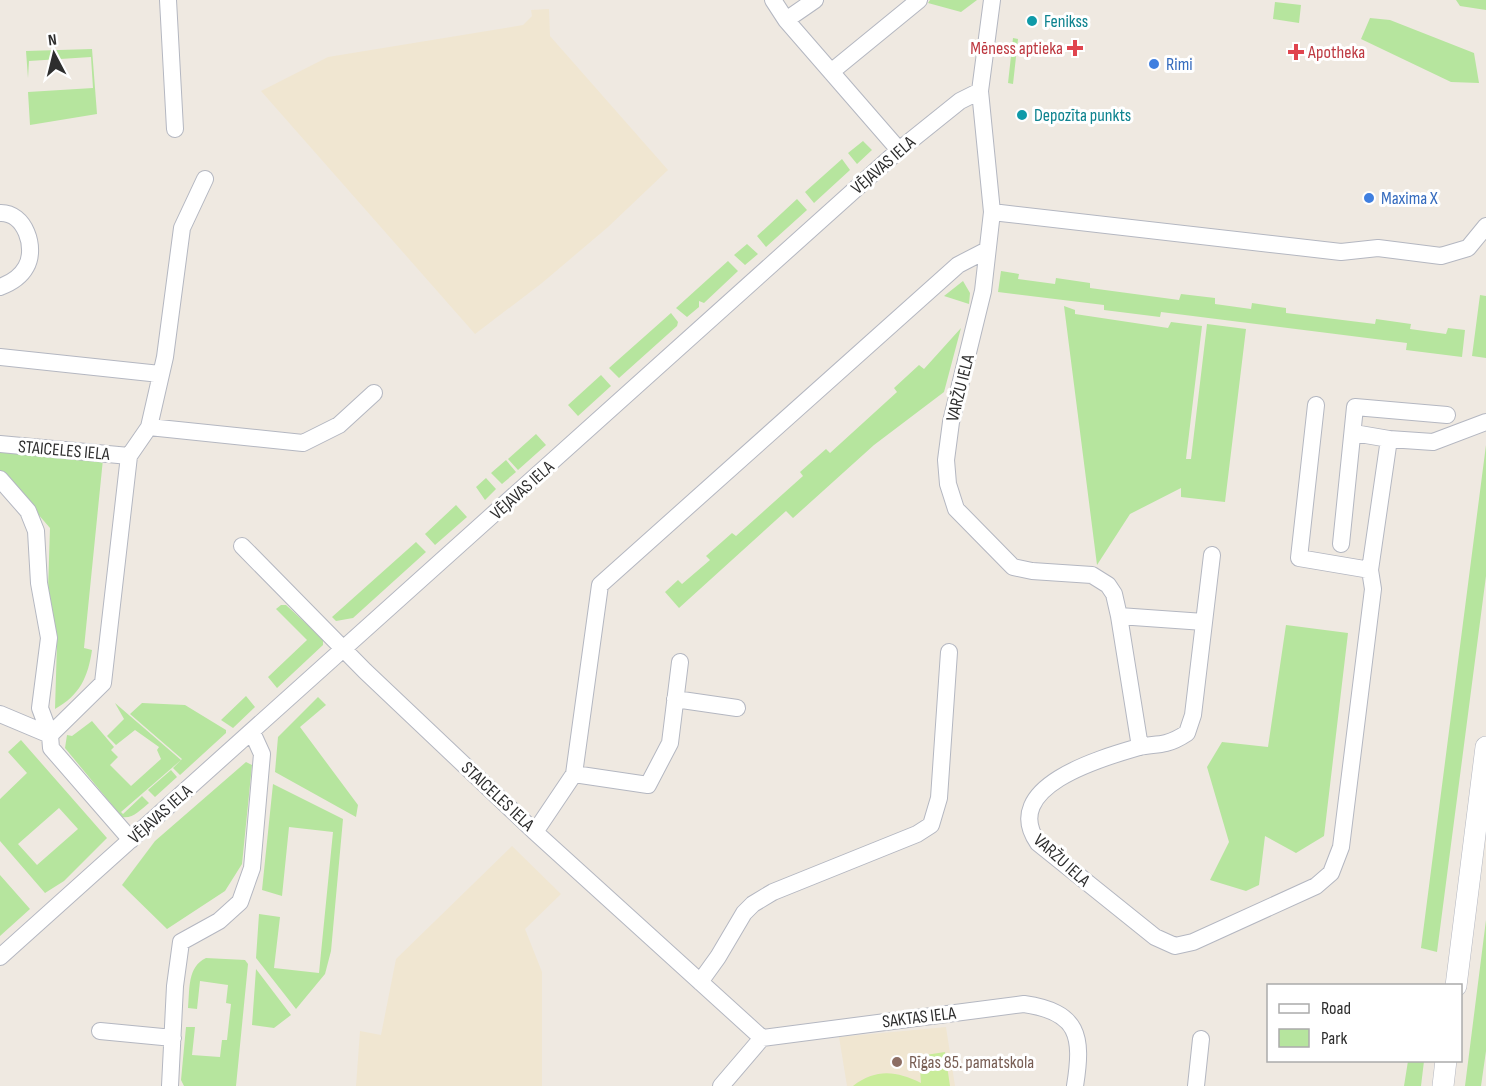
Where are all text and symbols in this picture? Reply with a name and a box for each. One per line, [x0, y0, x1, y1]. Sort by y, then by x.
place label: Fenikss [1044, 11, 1088, 32]
marker: Fenikss [1025, 14, 1039, 28]
north arrow [24, 24, 84, 84]
text: N [47, 31, 58, 51]
place label: Mēness aptieka [970, 38, 1063, 59]
marker: Mēness aptieka [1068, 41, 1082, 55]
place label: Apotheka [1307, 42, 1365, 63]
marker: Apotheka [1289, 45, 1303, 59]
place label: Rimi [1166, 54, 1193, 75]
marker: Rimi [1147, 57, 1161, 71]
place label: Depozīta punkts [1034, 105, 1131, 126]
marker: Depozīta punkts [1015, 108, 1029, 122]
street label: VĒJAVAS IELA [847, 132, 920, 199]
place label: Maxima X [1381, 188, 1438, 209]
marker: Maxima X [1362, 191, 1376, 205]
street label: VARŽU IELA [942, 352, 979, 424]
street label: STAICELES IELA [17, 436, 111, 465]
street label: VĒJAVAS IELA [486, 456, 558, 524]
street label: STAICELES IELA [457, 757, 539, 836]
street label: VĒJAVAS IELA [124, 780, 196, 848]
street label: VARŽU IELA [1029, 830, 1094, 891]
legend [1267, 984, 1462, 1062]
text: Road [1321, 998, 1351, 1019]
street label: SAKTAS IELA [881, 1003, 957, 1032]
text: Park [1321, 1028, 1347, 1049]
place label: Rīgas 85. pamatskola [909, 1052, 1034, 1073]
marker: Rīgas 85. pamatskola [890, 1055, 904, 1069]

